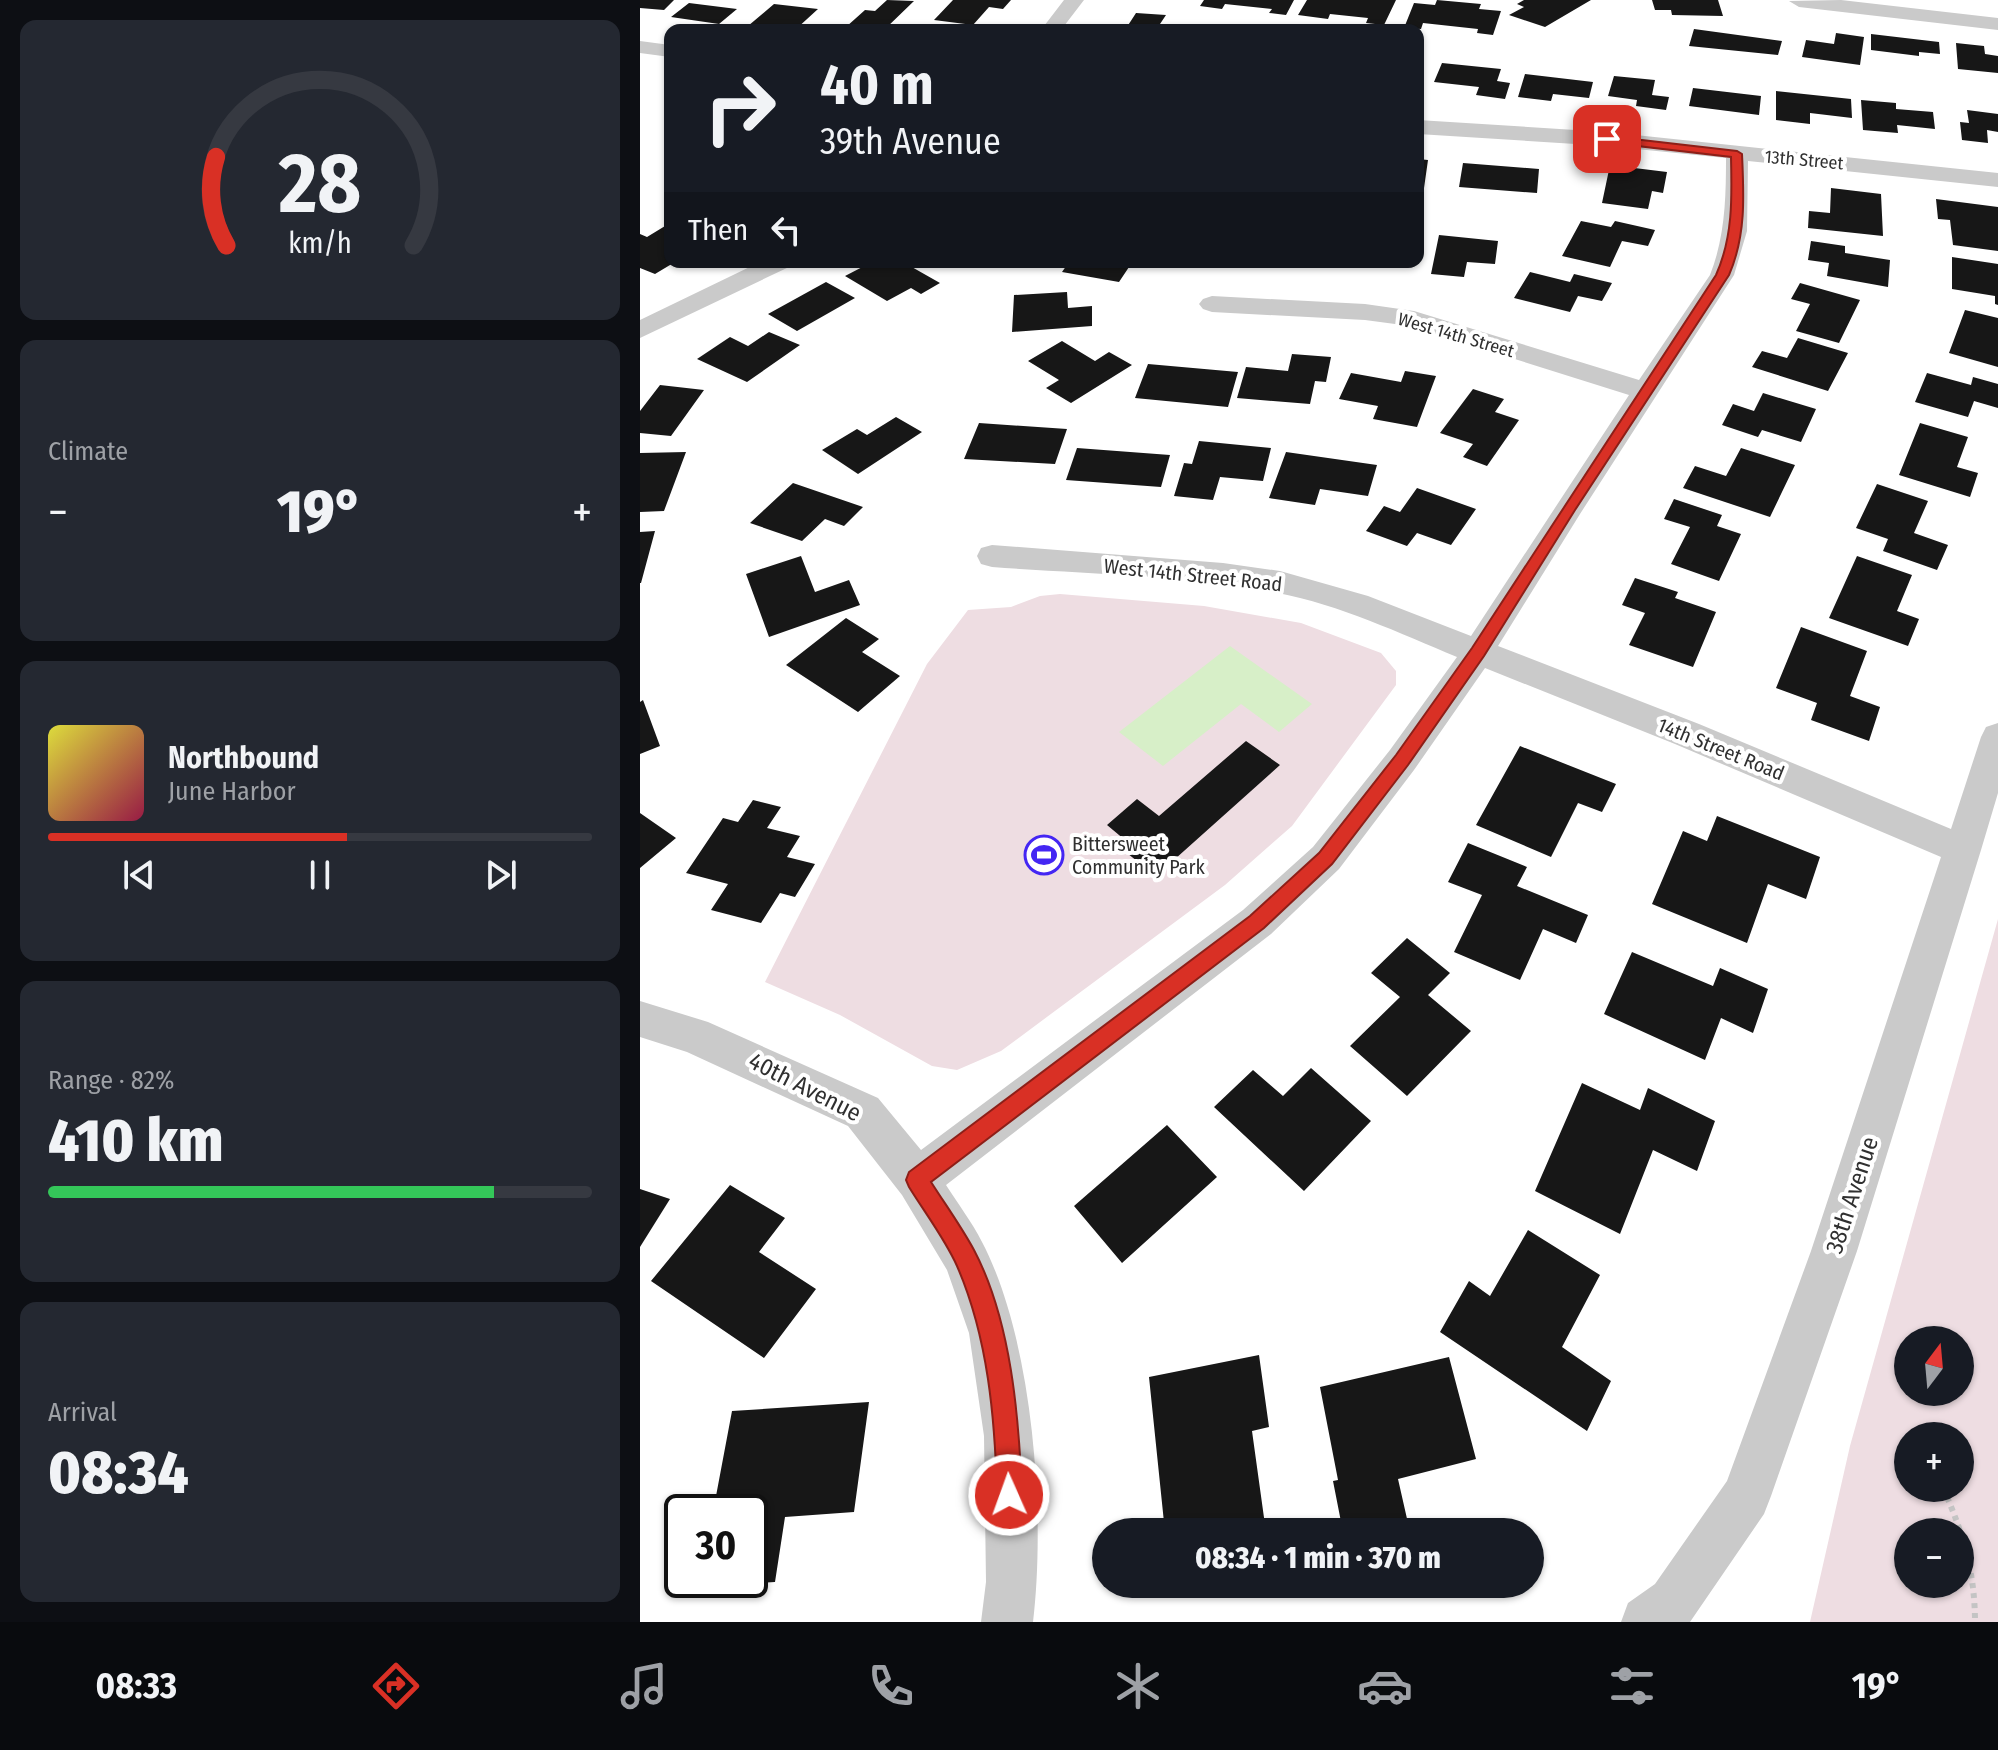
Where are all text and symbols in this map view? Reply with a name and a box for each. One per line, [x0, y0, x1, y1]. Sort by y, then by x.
text: 40 m [820, 52, 934, 119]
icon: right [688, 56, 792, 160]
pin [1573, 105, 1641, 173]
icon: arrive [1585, 117, 1629, 161]
text: 39th Avenue [820, 120, 1001, 164]
text: 28 [278, 134, 361, 234]
street label: 13th Street [1764, 146, 1844, 174]
icon: left [764, 208, 808, 252]
text: Then [688, 212, 748, 248]
text: km/h [288, 226, 352, 261]
street label: West 14th Street [1395, 308, 1517, 362]
text: Climate [48, 436, 128, 467]
text: 19° [277, 476, 363, 548]
text: − [48, 486, 68, 539]
text: + [572, 486, 592, 539]
street label: West 14th Street Road [1103, 554, 1283, 596]
street label: 14th Street Road [1654, 713, 1788, 785]
text: Northbound [168, 740, 319, 776]
text: June Harbor [168, 776, 296, 807]
place label: Bittersweet Community Park [1072, 832, 1205, 879]
sports icon: Bittersweet Community Park [1023, 834, 1065, 876]
icon: previous [117, 853, 161, 897]
icon: pause [298, 853, 342, 897]
icon: next [479, 853, 523, 897]
street label: 40th Avenue [744, 1047, 866, 1127]
text: Range · 82% [48, 1065, 174, 1096]
text: 410 km [48, 1105, 223, 1177]
street label: 38th Avenue [1820, 1133, 1884, 1257]
north arrow [1894, 1326, 1974, 1406]
map controls [1894, 1326, 1974, 1598]
text: Arrival [48, 1397, 117, 1428]
button: + [1894, 1422, 1974, 1502]
text: 08:34 [48, 1437, 189, 1509]
position arrow [967, 1453, 1051, 1537]
speed limit sign: 30 [664, 1494, 768, 1598]
button: − [1894, 1518, 1974, 1598]
text: 08:34 · 1 min · 370 m [1195, 1540, 1441, 1576]
icon: directions [368, 1658, 424, 1714]
icon: music [616, 1658, 672, 1714]
icon: phone [863, 1658, 919, 1714]
icon: climate [1110, 1658, 1166, 1714]
icon: car [1357, 1658, 1413, 1714]
icon: filters [1604, 1658, 1660, 1714]
text: 08:33 [96, 1664, 177, 1708]
text: 19° [1852, 1664, 1902, 1708]

